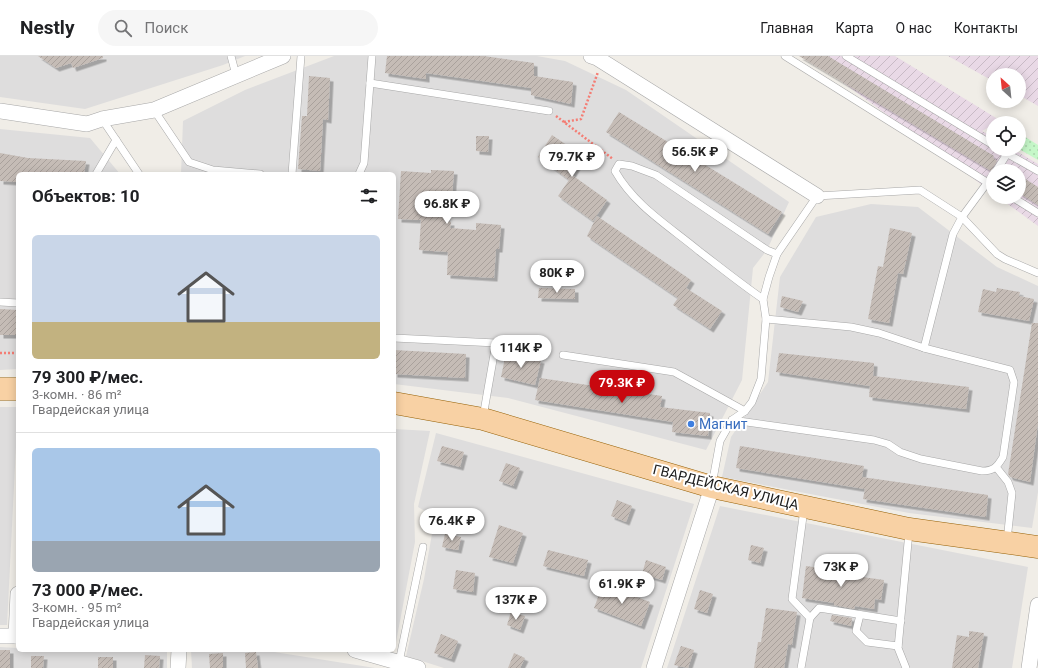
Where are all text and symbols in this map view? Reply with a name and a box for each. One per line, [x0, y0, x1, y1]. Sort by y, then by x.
search box [98, 10, 378, 46]
text: Nestly [20, 16, 74, 39]
icon: search [112, 17, 134, 39]
text: Поиск [144, 19, 188, 37]
text: Главная [760, 20, 813, 36]
text: Карта [835, 20, 874, 36]
text: О нас [896, 20, 932, 36]
text: Контакты [954, 20, 1018, 36]
north arrow [986, 68, 1026, 108]
map controls [986, 68, 1026, 204]
button: locate [986, 116, 1026, 156]
pin: 56.5K ₽ [658, 139, 732, 173]
pin: 79.7K ₽ [535, 144, 609, 178]
text: 56.5K ₽ [672, 144, 718, 159]
text: 79.7K ₽ [549, 149, 595, 164]
button: layers [986, 164, 1026, 204]
icon: filters [358, 185, 380, 207]
text: Объектов: 10 [32, 186, 139, 206]
pin: 96.8K ₽ [410, 191, 484, 225]
text: 96.8K ₽ [424, 196, 470, 211]
pin: 80K ₽ [529, 260, 585, 294]
icon: home [170, 261, 242, 333]
text: 80K ₽ [539, 265, 575, 280]
pin: 114K ₽ [488, 335, 554, 369]
text: 114K ₽ [499, 340, 543, 355]
text: 79 300 ₽/мес. [32, 367, 143, 387]
pin: 79.3K ₽ [585, 370, 659, 404]
text: 79.3K ₽ [599, 375, 645, 390]
text: 3-комн. · 86 m² [32, 387, 122, 402]
text: Гвардейская улица [32, 402, 149, 417]
place label: Магнит [699, 416, 748, 432]
marker: Магнит [686, 419, 696, 429]
street label: ГВАРДЕЙСКАЯ УЛИЦА [651, 461, 801, 513]
icon: home [170, 474, 242, 546]
pin: 76.4K ₽ [415, 508, 489, 542]
text: 76.4K ₽ [429, 513, 475, 528]
pin: 73K ₽ [813, 554, 869, 588]
text: 73K ₽ [823, 559, 859, 574]
pin: 61.9K ₽ [585, 571, 659, 605]
text: 61.9K ₽ [599, 576, 645, 591]
text: 73 000 ₽/мес. [32, 580, 143, 600]
pin: 137K ₽ [483, 587, 549, 621]
text: 137K ₽ [494, 592, 538, 607]
text: 3-комн. · 95 m² [32, 600, 122, 615]
text: Гвардейская улица [32, 615, 149, 630]

